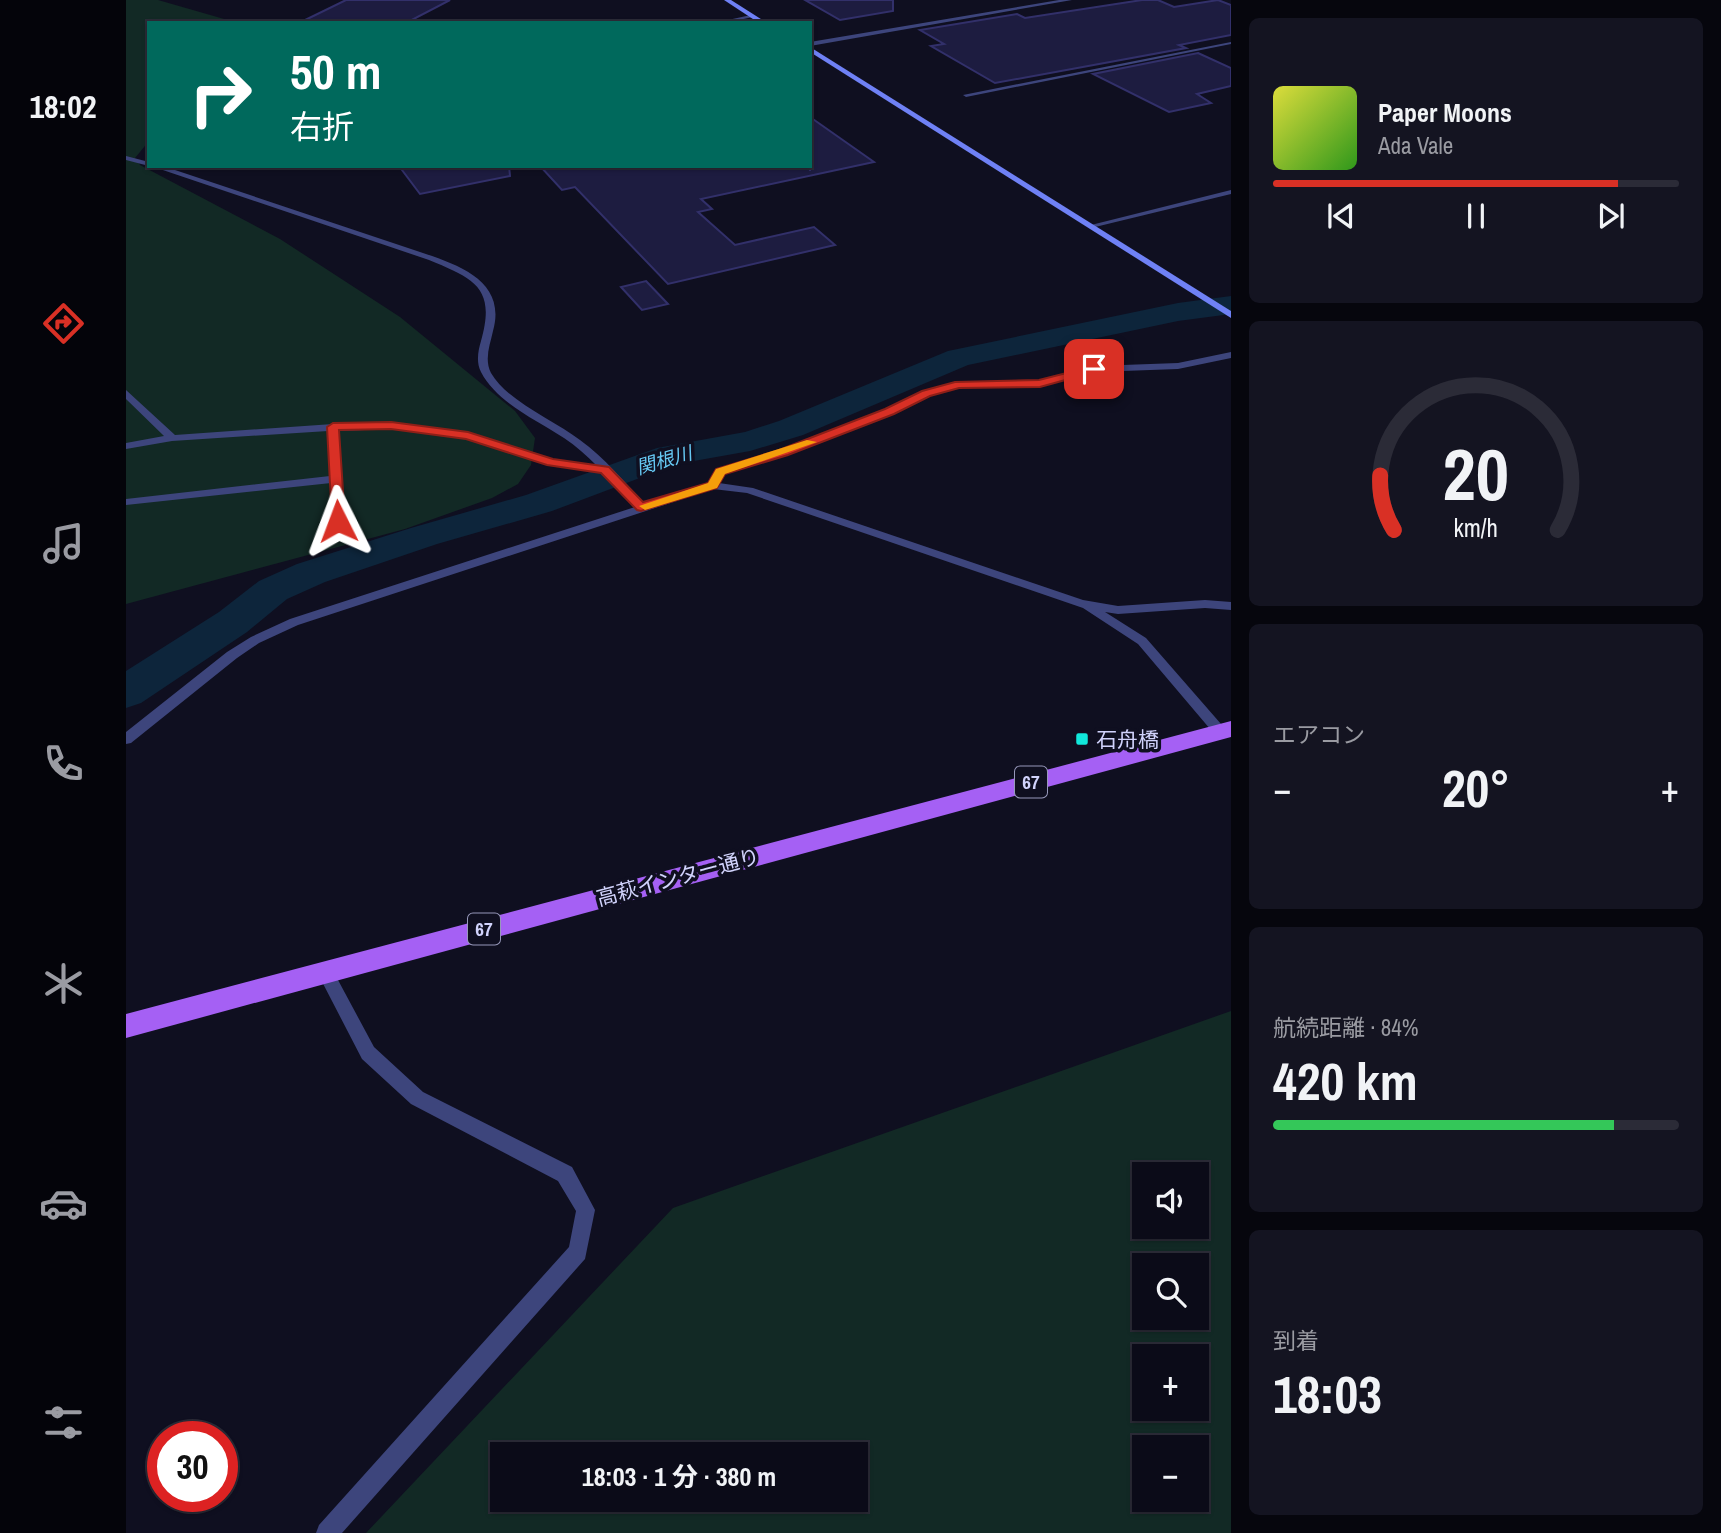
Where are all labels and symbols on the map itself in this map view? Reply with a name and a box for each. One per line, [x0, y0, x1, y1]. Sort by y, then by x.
pin [1064, 339, 1124, 399]
water label: 関根川 [633, 439, 697, 480]
position arrow [301, 484, 375, 558]
place label: 石舟橋 [1096, 725, 1159, 754]
marker: 石舟橋 [1074, 731, 1090, 747]
road number: 67 [1015, 766, 1047, 797]
street label: 高萩インター通り [593, 841, 763, 913]
road number: 67 [468, 914, 500, 945]
speed limit sign: 30 [147, 1421, 238, 1512]

